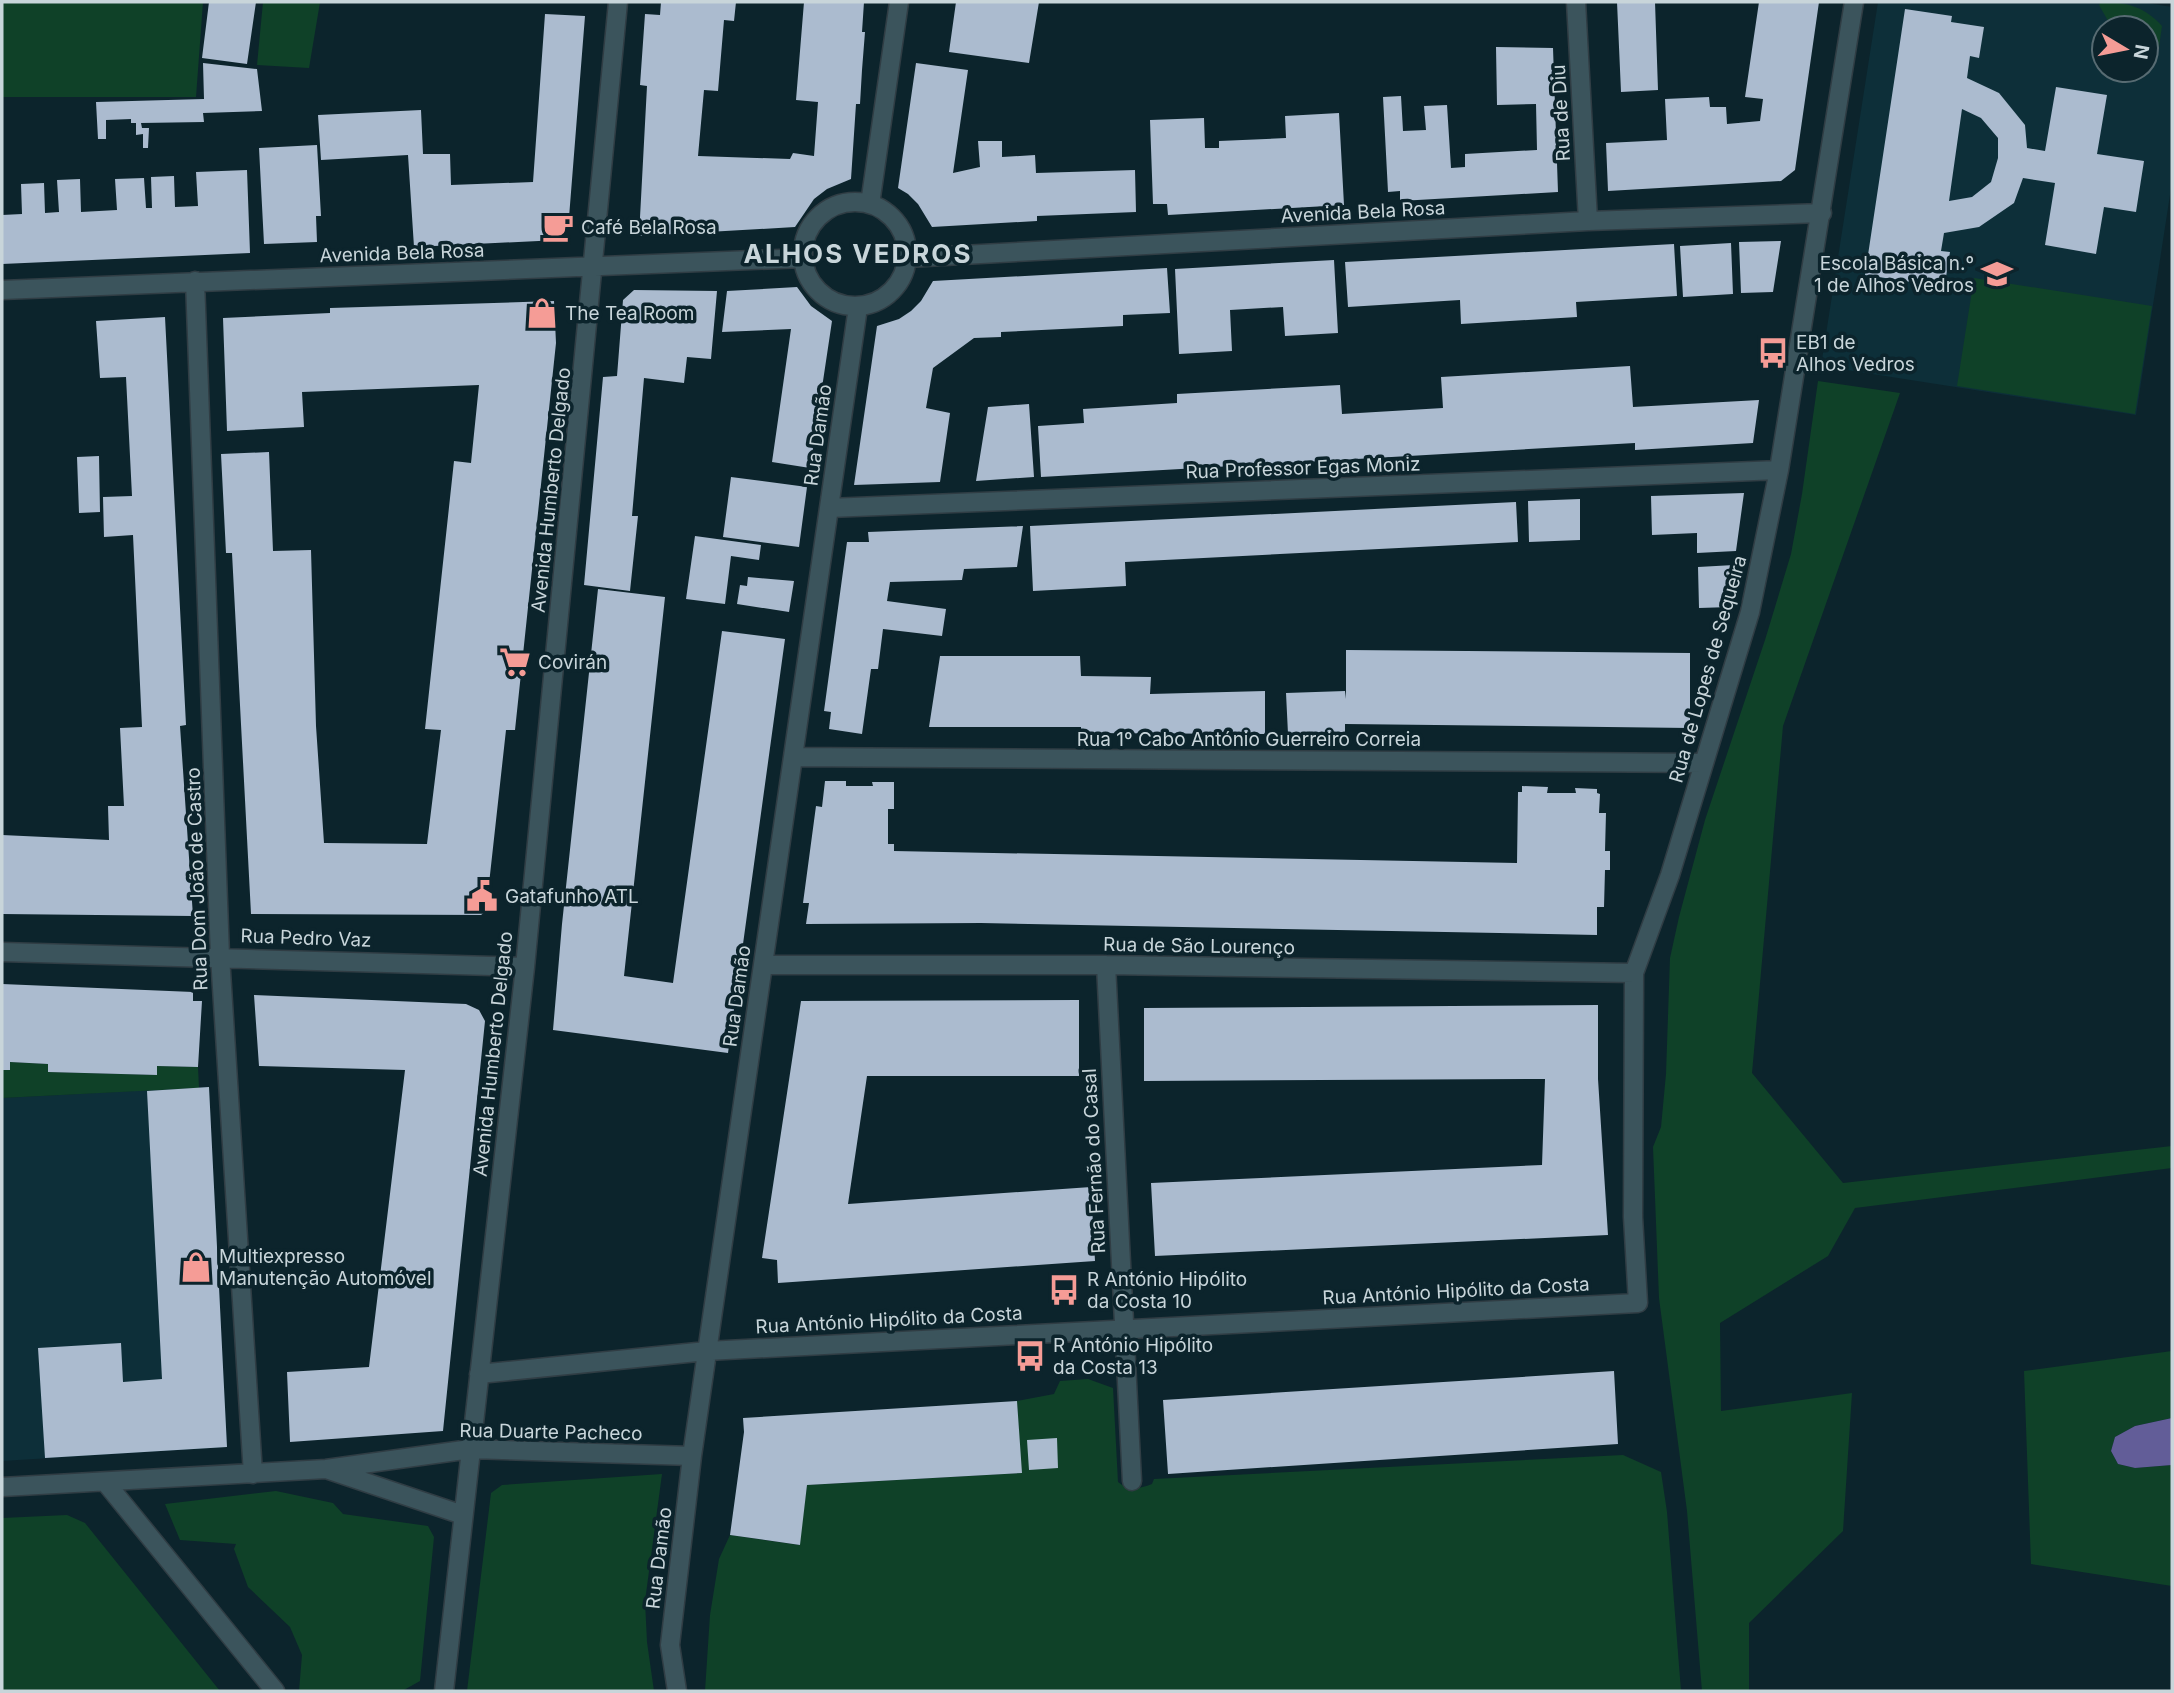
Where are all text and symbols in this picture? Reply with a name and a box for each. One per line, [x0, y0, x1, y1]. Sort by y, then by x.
north arrow [2090, 14, 2160, 84]
text: N [2129, 43, 2154, 61]
street label: Rua de Diu [1547, 64, 1575, 162]
street label: Avenida Bela Rosa [1280, 196, 1446, 228]
cafe icon: Café Bela Rosa [541, 210, 575, 244]
place label: Café Bela Rosa [581, 216, 717, 239]
district label: ALHOS VEDROS [744, 238, 972, 269]
street label: Avenida Bela Rosa [319, 239, 485, 267]
place label: Escola Básica n.º 1 de Alhos Vedros [1814, 252, 1974, 297]
school or university icon: Escola Básica n.º 1 de Alhos Vedros [1980, 257, 2014, 291]
shop icon: The Tea Room [525, 296, 559, 330]
place label: The Tea Room [565, 302, 694, 325]
place label: EB1 de Alhos Vedros [1796, 331, 1915, 376]
bus stop icon: EB1 de Alhos Vedros [1756, 336, 1790, 370]
street label: Avenida Humberto Delgado [527, 366, 575, 614]
street label: Rua Damão [799, 383, 837, 487]
street label: Rua Professor Egas Moniz [1185, 452, 1421, 484]
street label: Rua de Lopes de Sequeira [1664, 553, 1752, 785]
supermarket icon: Covirán [498, 645, 532, 679]
place label: Covirán [538, 651, 607, 674]
street label: Rua 1º Cabo António Guerreiro Correia [1077, 728, 1421, 751]
street label: Rua Dom João de Castro [182, 767, 212, 991]
public building icon: Gatafunho ATL [465, 879, 499, 913]
place label: Gatafunho ATL [505, 885, 639, 908]
street label: Rua Pedro Vaz [240, 924, 372, 952]
street label: Avenida Humberto Delgado [469, 930, 517, 1178]
street label: Rua de São Lourenço [1103, 933, 1295, 959]
street label: Rua Damão [718, 944, 756, 1048]
street label: Rua Fernão do Casal [1078, 1068, 1110, 1254]
place label: Multiexpresso Manutenção Automóvel [219, 1245, 432, 1290]
shop icon: Multiexpresso Manutenção Automóvel [179, 1250, 213, 1284]
place label: R António Hipólito da Costa 10 [1087, 1268, 1247, 1313]
bus stop icon: R António Hipólito da Costa 10 [1047, 1273, 1081, 1307]
street label: Rua António Hipólito da Costa [1322, 1273, 1590, 1309]
street label: Rua António Hipólito da Costa [755, 1302, 1023, 1338]
place label: R António Hipólito da Costa 13 [1053, 1334, 1213, 1379]
bus stop icon: R António Hipólito da Costa 13 [1013, 1339, 1047, 1373]
street label: Rua Duarte Pacheco [459, 1419, 643, 1445]
street label: Rua Damão [641, 1506, 677, 1610]

